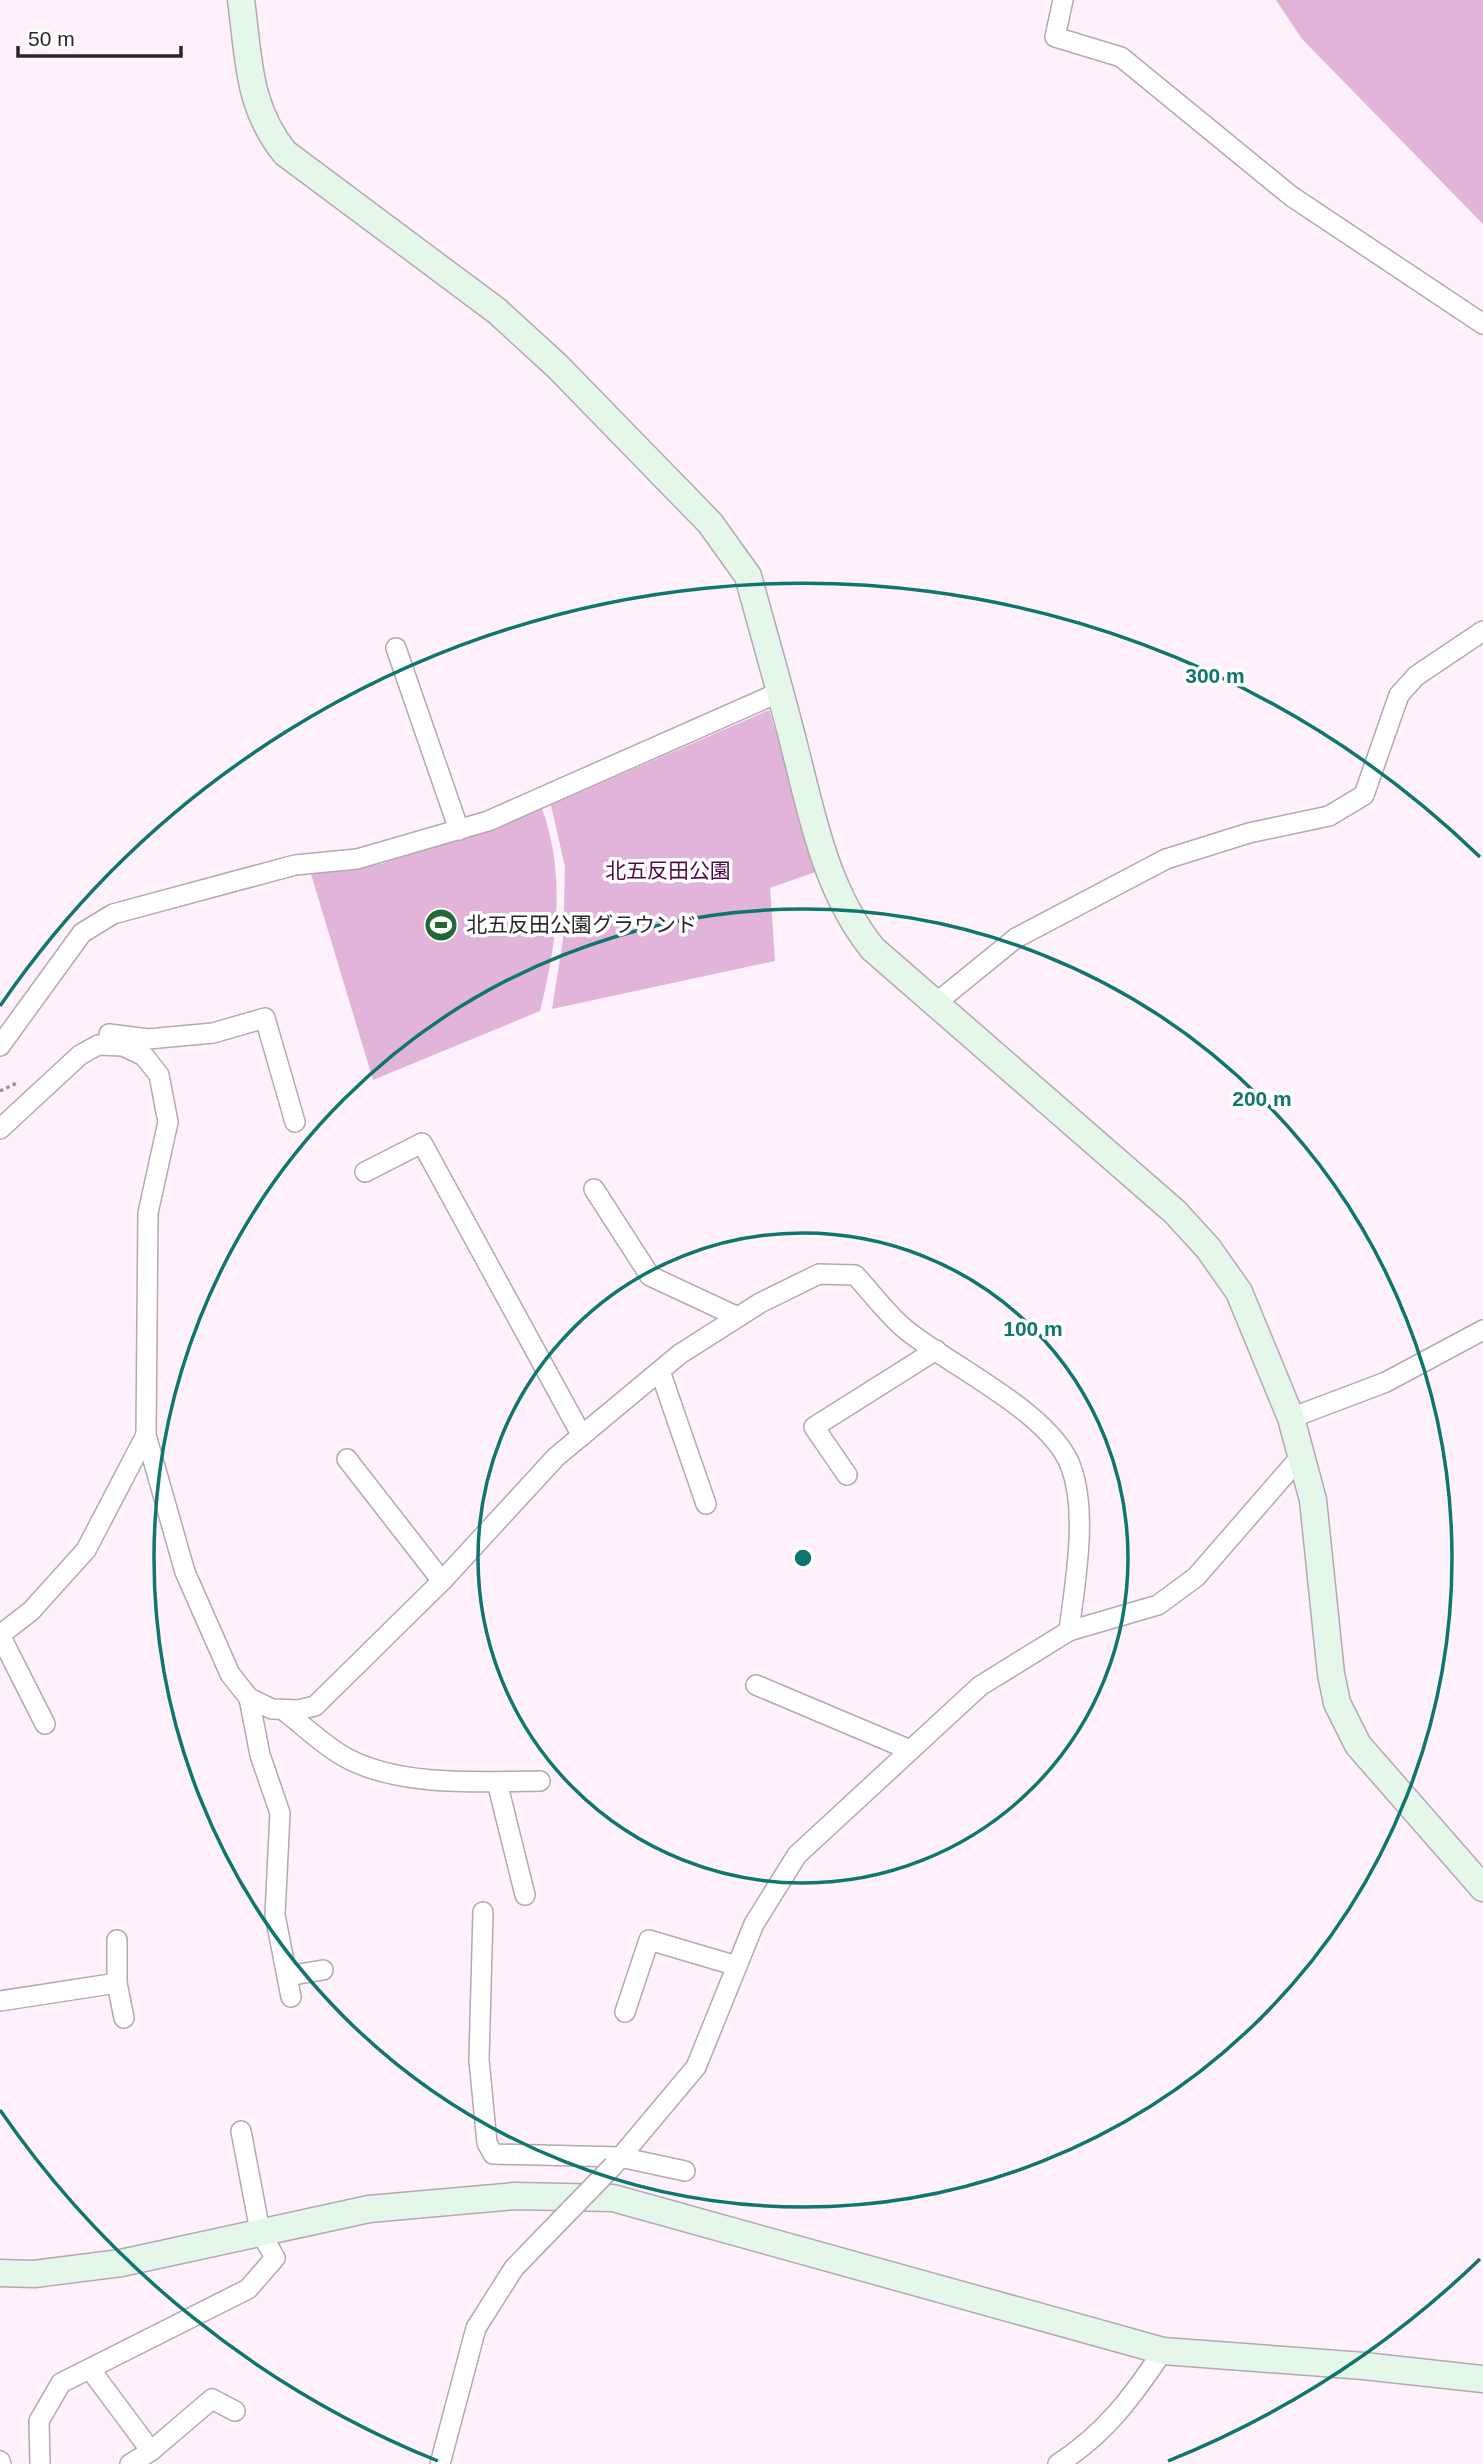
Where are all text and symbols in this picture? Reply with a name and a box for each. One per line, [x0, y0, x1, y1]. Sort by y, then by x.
scale bar [18, 14, 180, 58]
text: 50 m [28, 27, 75, 50]
text: 300 m [1185, 664, 1245, 687]
park label: 北五反田公園 [605, 859, 731, 882]
sports icon: 北五反田公園グラウンド [422, 906, 460, 944]
place label: 北五反田公園グラウンド [466, 913, 697, 936]
text: 200 m [1232, 1087, 1292, 1110]
text: 100 m [1003, 1317, 1063, 1340]
centre of rings [791, 1546, 815, 1570]

